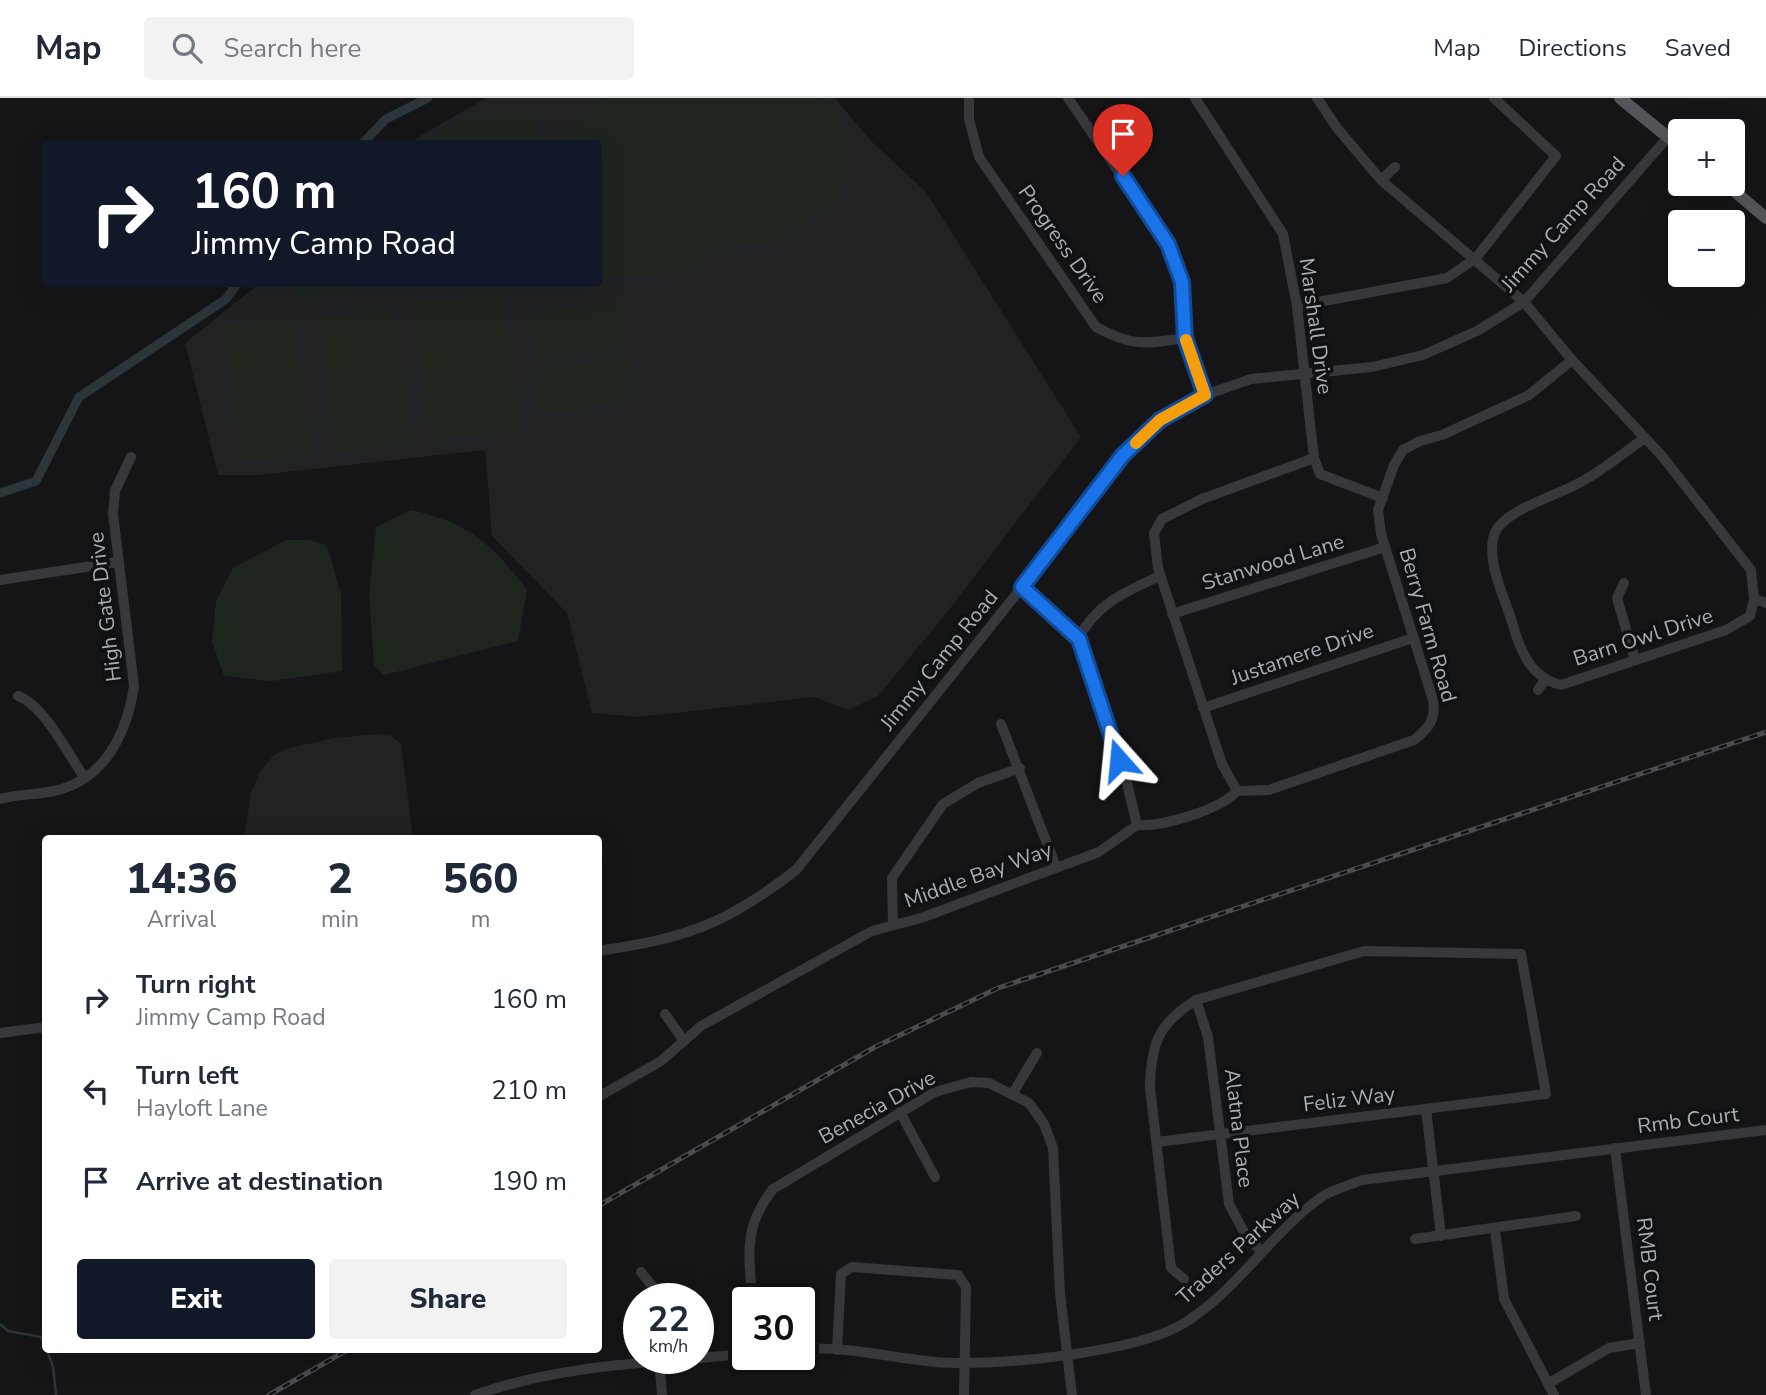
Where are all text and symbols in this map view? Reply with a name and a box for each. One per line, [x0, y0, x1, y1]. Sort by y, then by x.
search box [144, 17, 634, 80]
text: Map [35, 26, 102, 71]
icon: search [168, 29, 206, 67]
text: Search here [224, 31, 361, 66]
text: Map [1433, 32, 1480, 64]
text: Directions [1518, 32, 1627, 64]
text: Saved [1665, 32, 1731, 64]
pin [1093, 104, 1153, 176]
icon: arrive [1104, 115, 1142, 153]
map controls [1668, 119, 1745, 287]
button: + [1668, 119, 1745, 196]
street label: Jimmy Camp Road [1494, 150, 1631, 298]
text: 160 m [192, 158, 336, 225]
icon: right [77, 168, 168, 259]
street label: Progress Drive [1012, 179, 1114, 309]
button: − [1668, 210, 1745, 287]
text: Jimmy Camp Road [192, 222, 456, 265]
street label: Marshall Drive [1293, 256, 1339, 396]
street label: Stanwood Lane [1198, 527, 1348, 597]
street label: High Gate Drive [82, 531, 128, 683]
street label: Berry Farm Road [1393, 545, 1463, 705]
street label: Jimmy Camp Road [873, 584, 1004, 737]
street label: Barn Owl Drive [1570, 601, 1716, 673]
street label: Justamere Drive [1226, 616, 1377, 692]
position arrow [1082, 723, 1156, 797]
street label: Middle Bay Way [900, 835, 1056, 915]
text: 14:36 [126, 851, 237, 908]
text: 2 [327, 851, 353, 908]
text: 560 [443, 851, 518, 908]
text: Arrival [147, 904, 216, 935]
text: min [321, 904, 359, 935]
text: m [471, 904, 490, 935]
text: Turn right [136, 967, 255, 1002]
icon: right [77, 981, 115, 1019]
text: 160 m [491, 982, 567, 1017]
text: Jimmy Camp Road [136, 1002, 326, 1033]
text: Turn left [136, 1058, 239, 1093]
street label: Benecia Drive [814, 1063, 940, 1151]
street label: Alatna Place [1218, 1067, 1260, 1189]
icon: left [77, 1072, 115, 1110]
text: 210 m [491, 1073, 567, 1108]
street label: Feliz Way [1302, 1079, 1397, 1119]
text: Hayloft Lane [136, 1093, 268, 1124]
street label: Rmb Court [1636, 1100, 1741, 1140]
icon: arrive [77, 1163, 115, 1201]
text: Arrive at destination [136, 1164, 383, 1199]
text: 190 m [491, 1164, 567, 1199]
street label: Traders Parkway [1170, 1185, 1306, 1311]
street label: RMB Court [1630, 1216, 1670, 1323]
button: Exit [77, 1259, 315, 1339]
button: Share [329, 1259, 567, 1339]
speed limit sign: 30 [728, 1283, 819, 1374]
text: 22 [647, 1296, 690, 1343]
text: km/h [649, 1334, 688, 1358]

